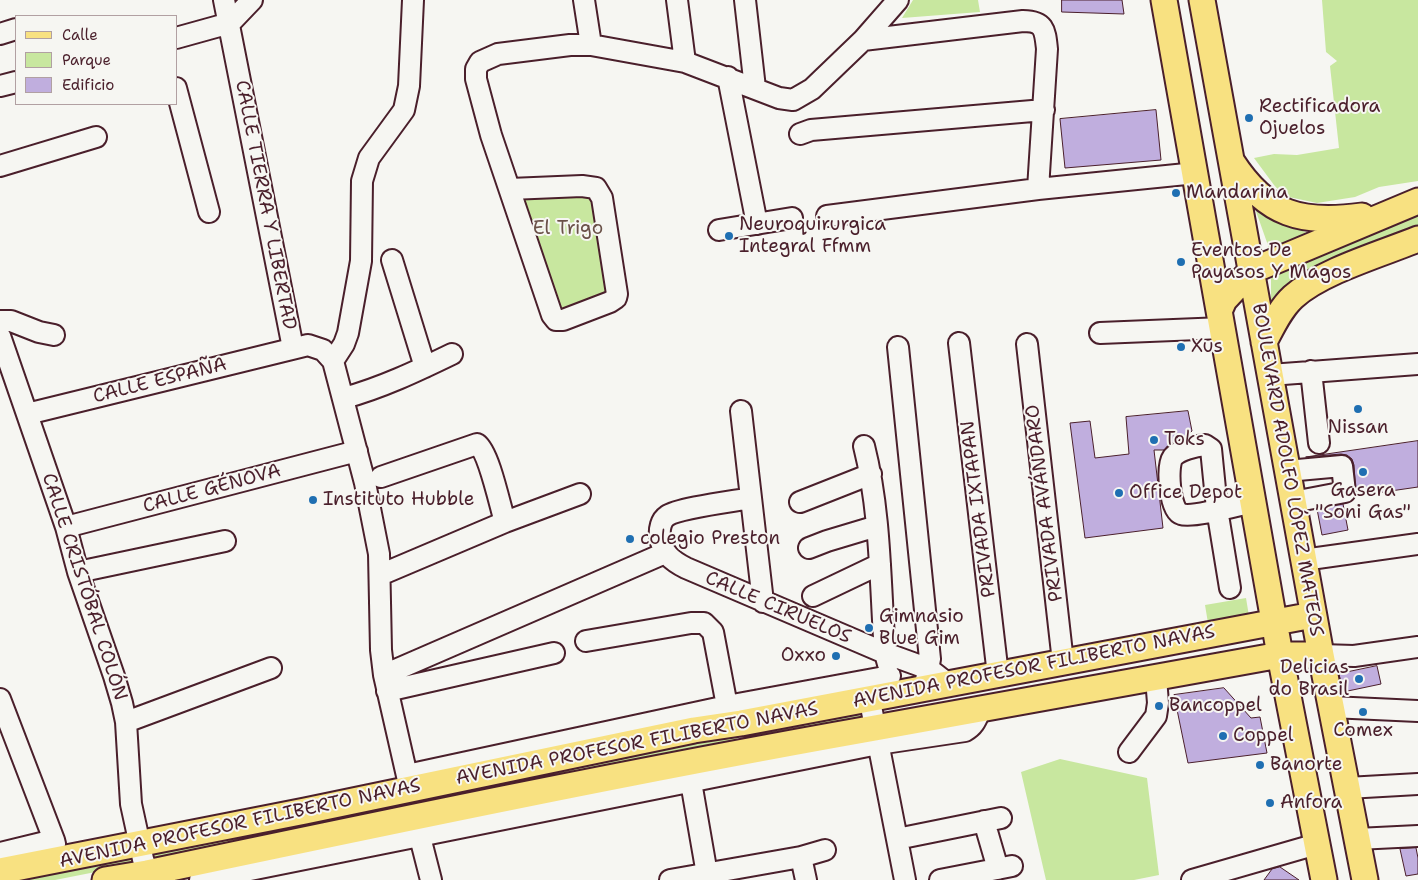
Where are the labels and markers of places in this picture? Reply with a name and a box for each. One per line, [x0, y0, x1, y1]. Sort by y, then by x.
place label: Rectificadora Ojuelos [1259, 96, 1380, 140]
marker: Rectificadora Ojuelos [1243, 112, 1255, 124]
place label: Mandarina [1186, 182, 1288, 204]
marker: Mandarina [1170, 187, 1182, 199]
place label: Neuroquirurgica Integral Ffmm [739, 214, 886, 258]
marker: Neuroquirurgica Integral Ffmm [723, 230, 735, 242]
place label: Eventos De Payasos Y Magos [1191, 240, 1351, 284]
marker: Eventos De Payasos Y Magos [1175, 256, 1187, 268]
place label: Xus [1191, 336, 1223, 358]
marker: Xus [1175, 341, 1187, 353]
marker: Nissan [1352, 403, 1364, 415]
place label: Nissan [1327, 417, 1389, 439]
place label: Toks [1164, 429, 1205, 451]
marker: Toks [1148, 434, 1160, 446]
marker: Gasera "Soni Gas" [1357, 466, 1369, 478]
place label: Gasera "Soni Gas" [1315, 480, 1411, 524]
place label: Office Depot [1129, 482, 1242, 504]
marker: Office Depot [1113, 487, 1125, 499]
place label: Instituto Hubble [323, 489, 474, 511]
marker: Instituto Hubble [307, 494, 319, 506]
place label: colegio Preston [640, 528, 780, 550]
marker: colegio Preston [624, 533, 636, 545]
place label: Gimnasio Blue Gim [879, 606, 964, 650]
marker: Gimnasio Blue Gim [863, 622, 875, 634]
place label: Oxxo [781, 645, 826, 667]
marker: Oxxo [830, 650, 842, 662]
place label: Delicias do Brasil [1269, 657, 1349, 701]
marker: Delicias do Brasil [1353, 673, 1365, 685]
place label: Bancoppel [1169, 695, 1262, 717]
marker: Bancoppel [1153, 700, 1165, 712]
marker: Comex [1357, 706, 1369, 718]
place label: Comex [1333, 720, 1393, 742]
place label: Coppel [1233, 725, 1293, 747]
marker: Coppel [1217, 730, 1229, 742]
place label: Banorte [1270, 754, 1343, 776]
marker: Banorte [1254, 759, 1266, 771]
place label: Anfora [1280, 792, 1342, 814]
marker: Anfora [1264, 797, 1276, 809]

